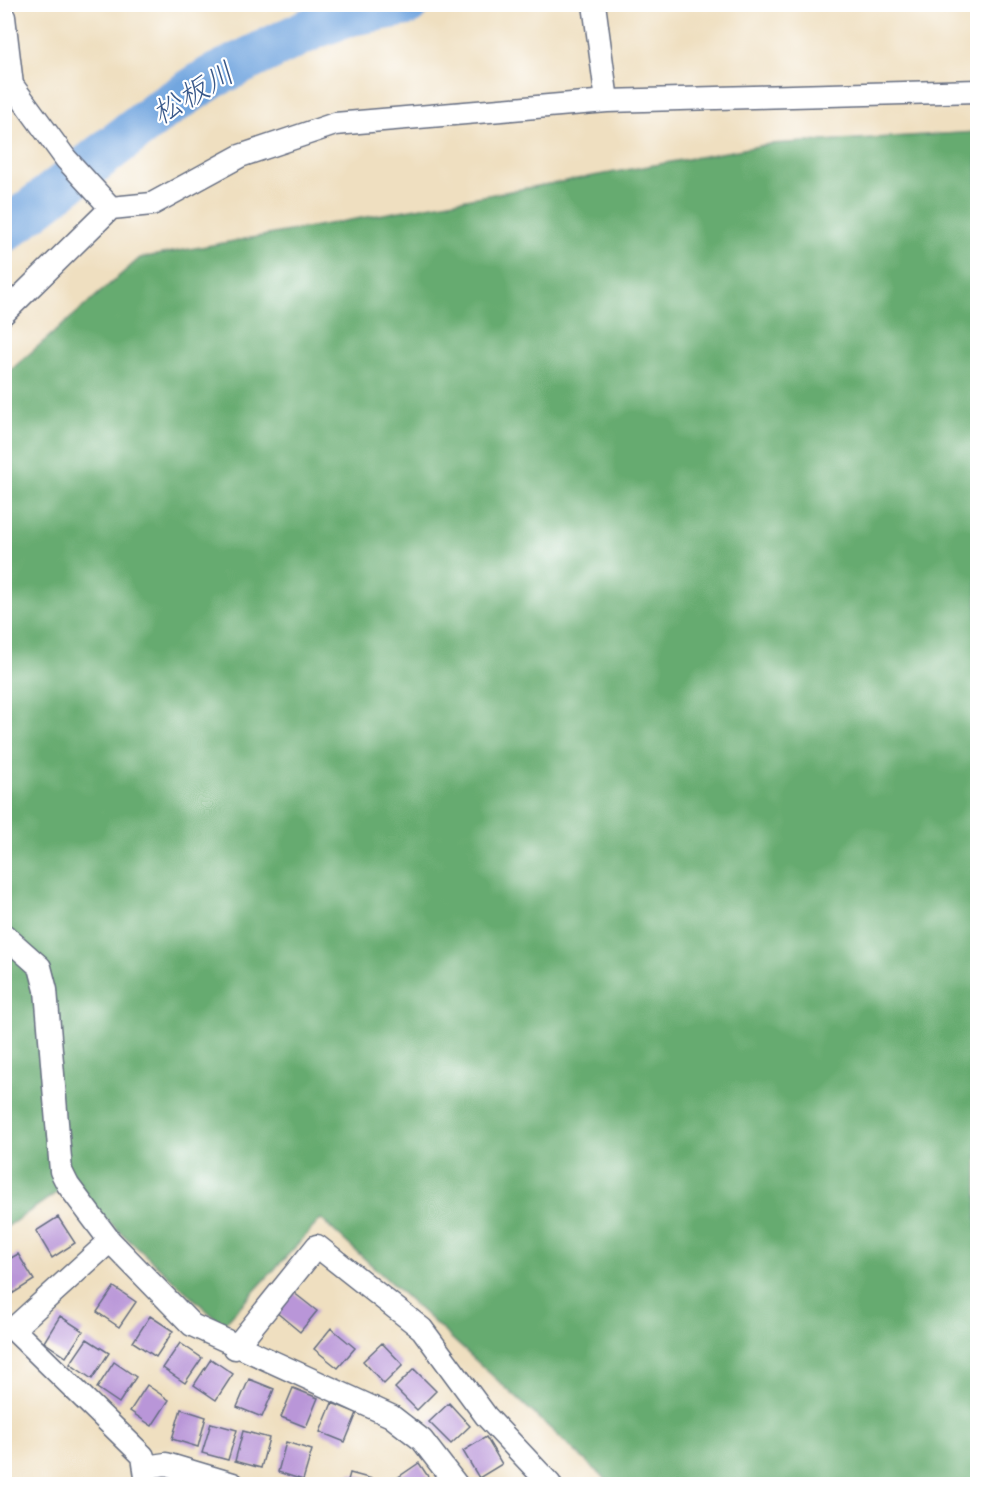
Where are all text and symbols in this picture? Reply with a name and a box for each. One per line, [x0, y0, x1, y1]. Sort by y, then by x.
water label: 松板川 [145, 54, 241, 132]

